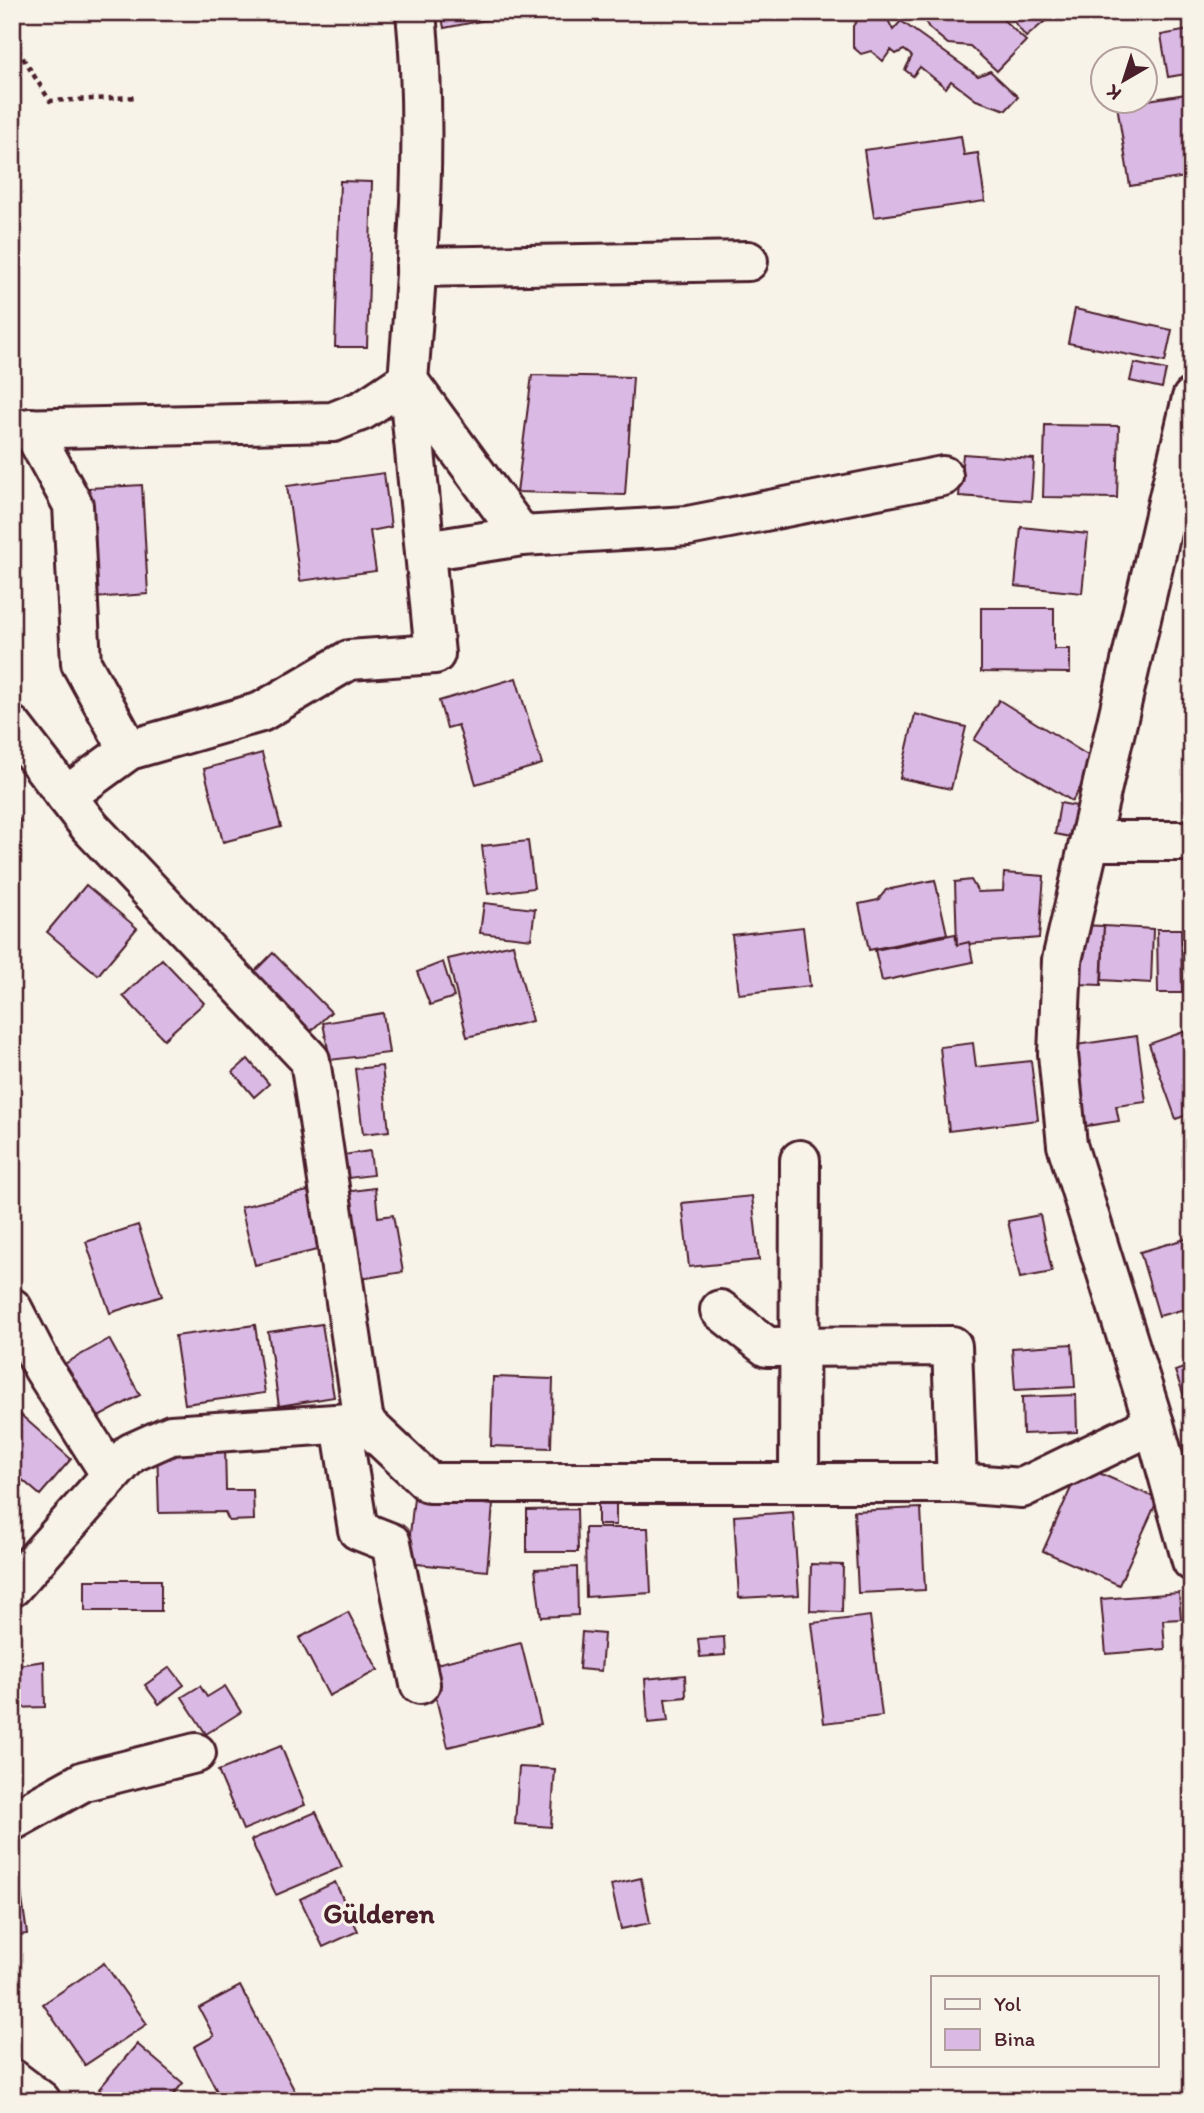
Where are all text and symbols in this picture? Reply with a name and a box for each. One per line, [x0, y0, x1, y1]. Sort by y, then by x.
north arrow [1088, 46, 1158, 116]
text: K [1101, 80, 1126, 106]
district label: Gülderen [323, 1896, 435, 1930]
legend [931, 1976, 1158, 2068]
text: Yol [994, 1991, 1021, 2016]
text: Bina [994, 2026, 1035, 2051]

